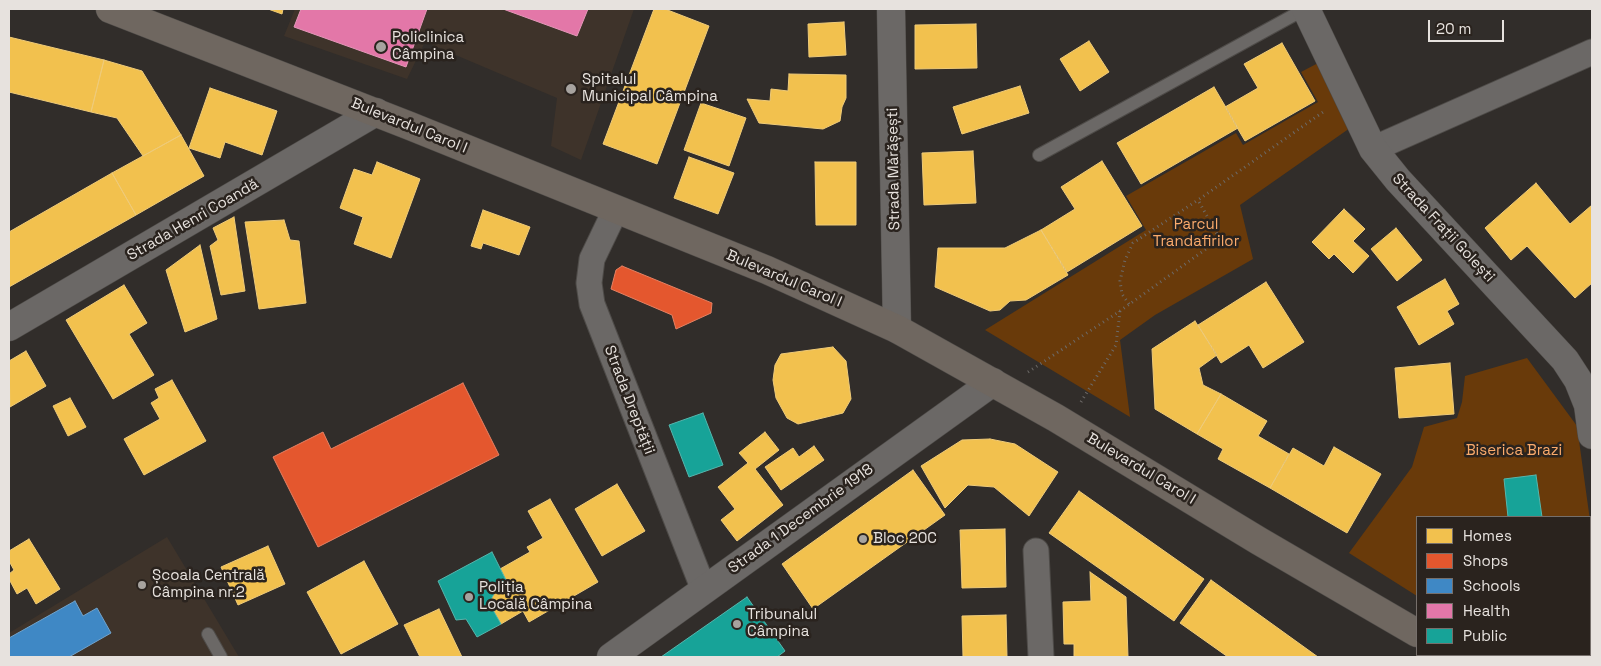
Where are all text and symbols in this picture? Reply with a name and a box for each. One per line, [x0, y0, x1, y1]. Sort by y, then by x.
scale bar [1431, 10, 1507, 42]
text: 20 m [1436, 19, 1471, 38]
place label: Policlinica Câmpina [392, 29, 464, 64]
marker: Policlinica Câmpina [374, 40, 388, 54]
place label: Spitalul Municipal Câmpina [582, 71, 718, 106]
marker: Spitalul Municipal Câmpina [564, 82, 578, 96]
street label: Bulevardul Carol I [348, 94, 470, 158]
street label: Strada Mărășești [884, 107, 904, 231]
street label: Strada Frații Golești [1388, 170, 1498, 286]
street label: Strada Henri Coandă [124, 175, 262, 265]
park label: Parcul Trandafirilor [1153, 216, 1239, 251]
street label: Bulevardul Carol I [724, 247, 844, 311]
street label: Strada Dreptății [600, 343, 658, 457]
street label: Bulevardul Carol I [1083, 429, 1199, 509]
park label: Biserica Brazi [1466, 442, 1562, 460]
street label: Strada 1 Decembrie 1918 [725, 460, 877, 578]
legend [1416, 516, 1591, 656]
text: Homes [1463, 526, 1512, 545]
place label: Bloc 20C [873, 530, 937, 548]
marker: Bloc 20C [857, 533, 869, 545]
text: Shops [1463, 551, 1508, 570]
place label: Școala Centrală Câmpina nr.2 [152, 567, 265, 602]
text: Schools [1463, 576, 1520, 595]
marker: Școala Centrală Câmpina nr.2 [136, 579, 148, 591]
place label: Poliția Locală Câmpina [479, 579, 592, 614]
marker: Poliția Locală Câmpina [463, 591, 475, 603]
text: Health [1463, 601, 1510, 620]
place label: Tribunalul Câmpina [747, 606, 817, 641]
marker: Tribunalul Câmpina [731, 618, 743, 630]
text: Public [1463, 626, 1507, 645]

